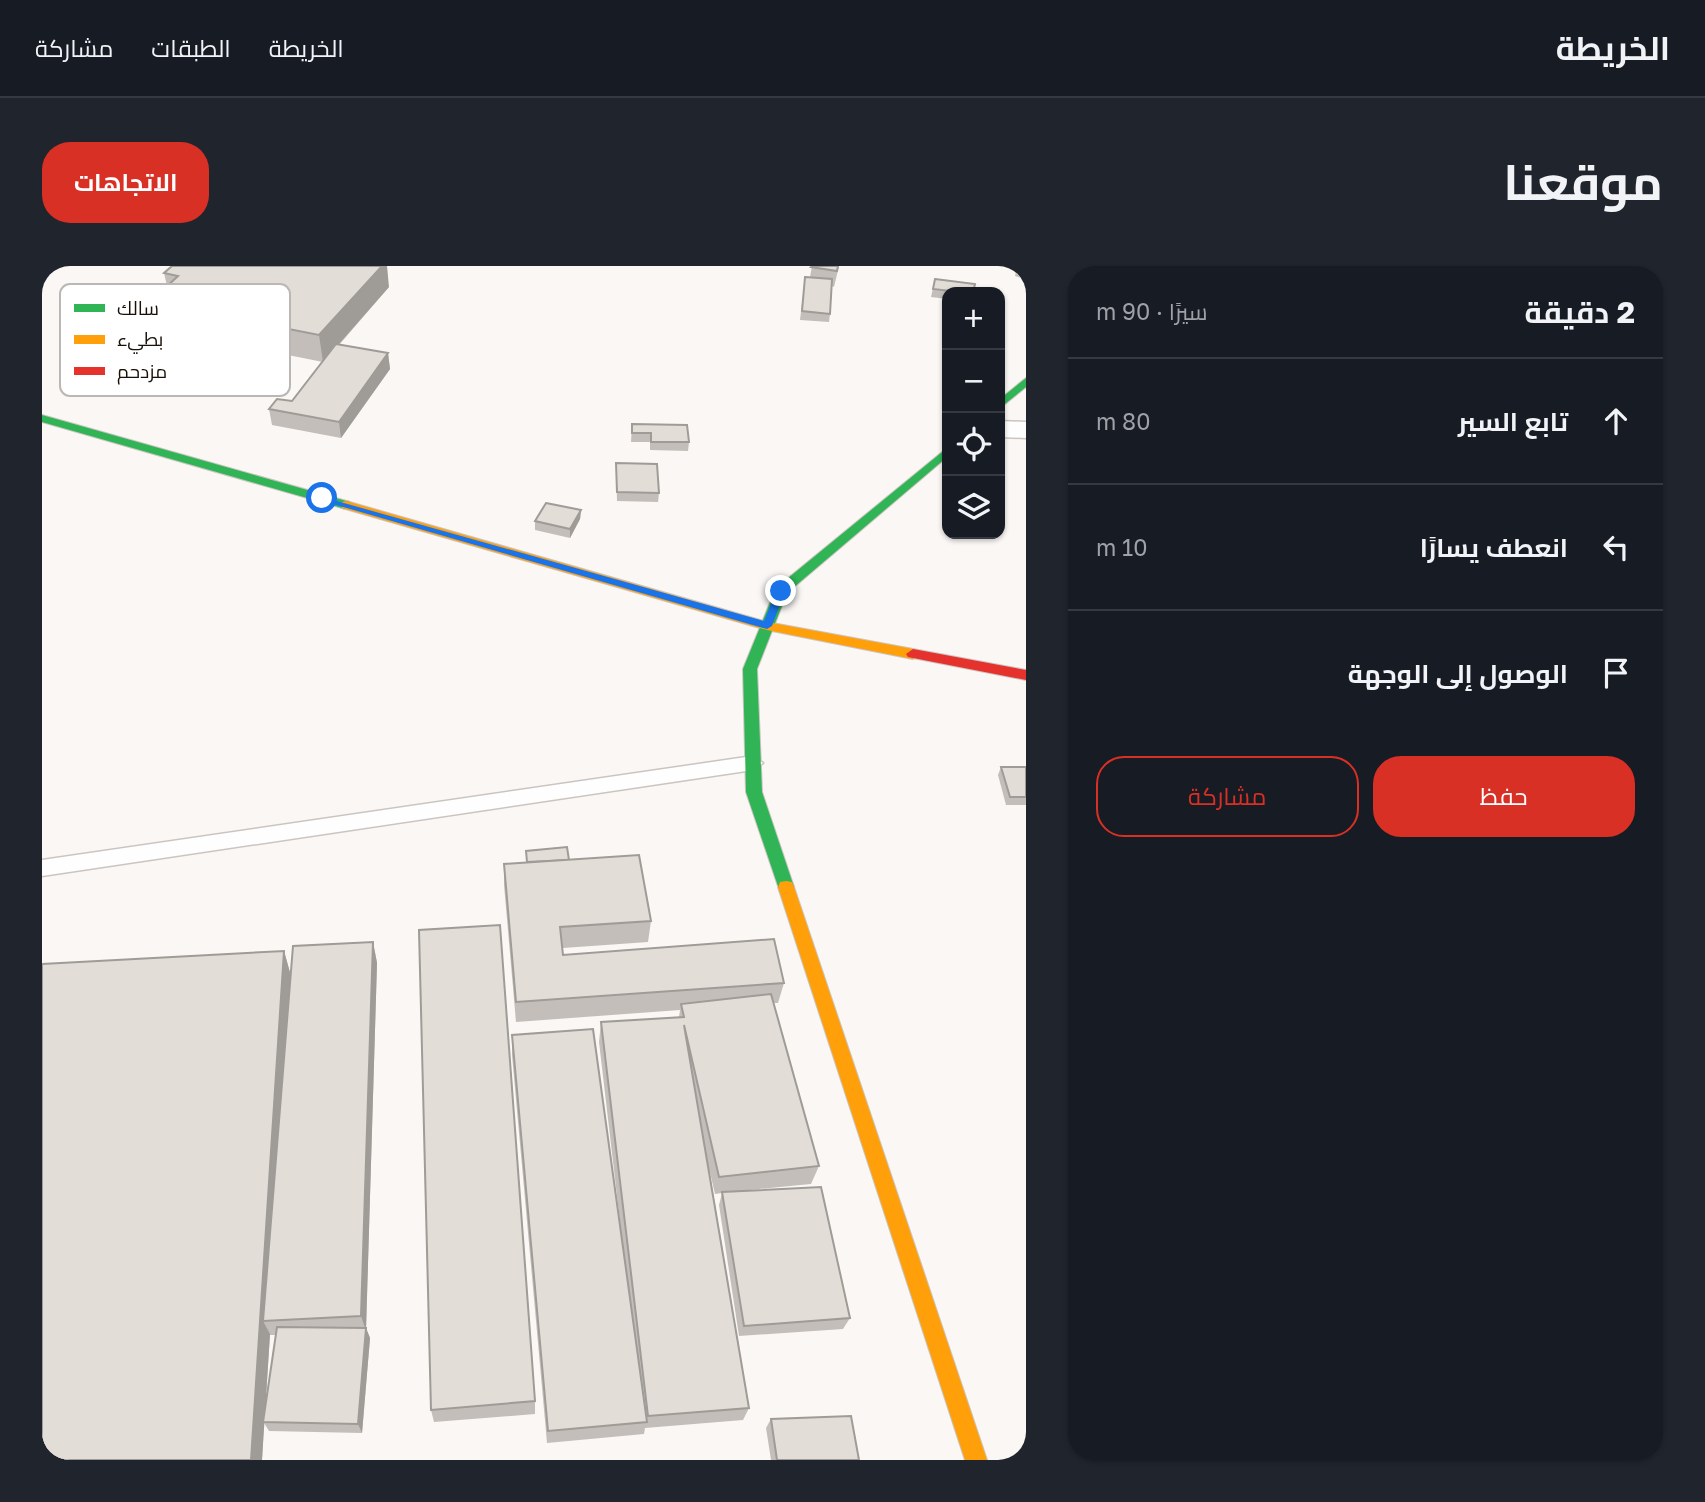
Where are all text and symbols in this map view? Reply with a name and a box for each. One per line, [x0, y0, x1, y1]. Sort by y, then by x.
text: الخريطة [1556, 28, 1670, 67]
text: مشاركة [35, 33, 113, 62]
text: الطبقات [151, 33, 231, 62]
text: الخريطة [269, 33, 344, 62]
button: الاتجاهات [42, 142, 209, 223]
text: موقعنا [1503, 152, 1663, 211]
legend [60, 284, 290, 396]
map controls [942, 287, 1005, 539]
button: + [942, 287, 1005, 350]
text: 2 دقيقة [1524, 294, 1635, 330]
text: سالك [117, 296, 159, 319]
text: سيرًا · 90 m [1096, 297, 1208, 325]
text: بطيء [117, 327, 163, 354]
button: − [942, 350, 1005, 413]
text: مزدحم [117, 359, 167, 385]
icon: ahead [1597, 402, 1635, 440]
text: تابع السير [1458, 406, 1568, 437]
text: 80 m [1096, 407, 1150, 435]
button: locate [942, 413, 1005, 476]
button: layers [942, 476, 1005, 539]
route start [306, 482, 337, 513]
icon: left [1597, 528, 1635, 566]
text: انعطف يسارًا [1420, 532, 1568, 563]
text: 10 m [1096, 533, 1148, 561]
route end [765, 575, 796, 606]
icon: arrive [1597, 654, 1635, 692]
text: الوصول إلى الوجهة [1348, 658, 1568, 689]
button: مشاركة [1096, 756, 1359, 837]
button: حفظ [1373, 756, 1635, 837]

